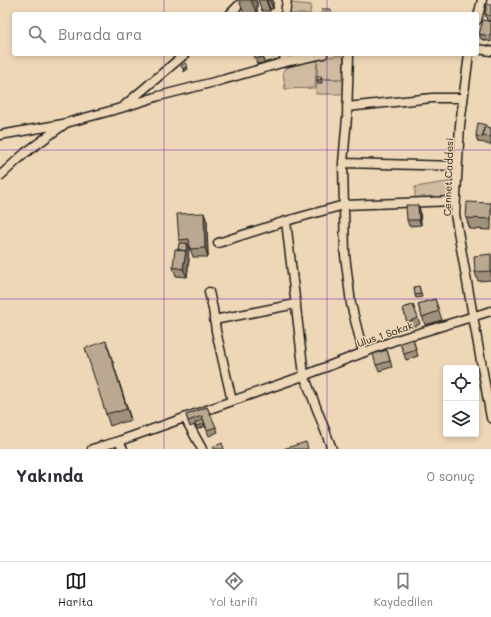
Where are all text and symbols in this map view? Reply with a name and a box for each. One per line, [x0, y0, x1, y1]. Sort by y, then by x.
search box [12, 12, 479, 56]
icon: search [26, 23, 48, 45]
text: Burada ara [58, 24, 142, 44]
street label: Cennet Caddesi [440, 138, 456, 216]
street label: Ulus 1 Sokak [355, 318, 415, 350]
map controls [443, 365, 479, 437]
button: locate [443, 365, 479, 401]
button: layers [443, 401, 479, 437]
text: Yakında [16, 464, 84, 486]
text: 0 sonuç [427, 467, 475, 484]
tab: Harita [58, 570, 93, 609]
tab: Yol tarifi [209, 570, 258, 609]
tab: Kaydedilen [374, 570, 433, 609]

